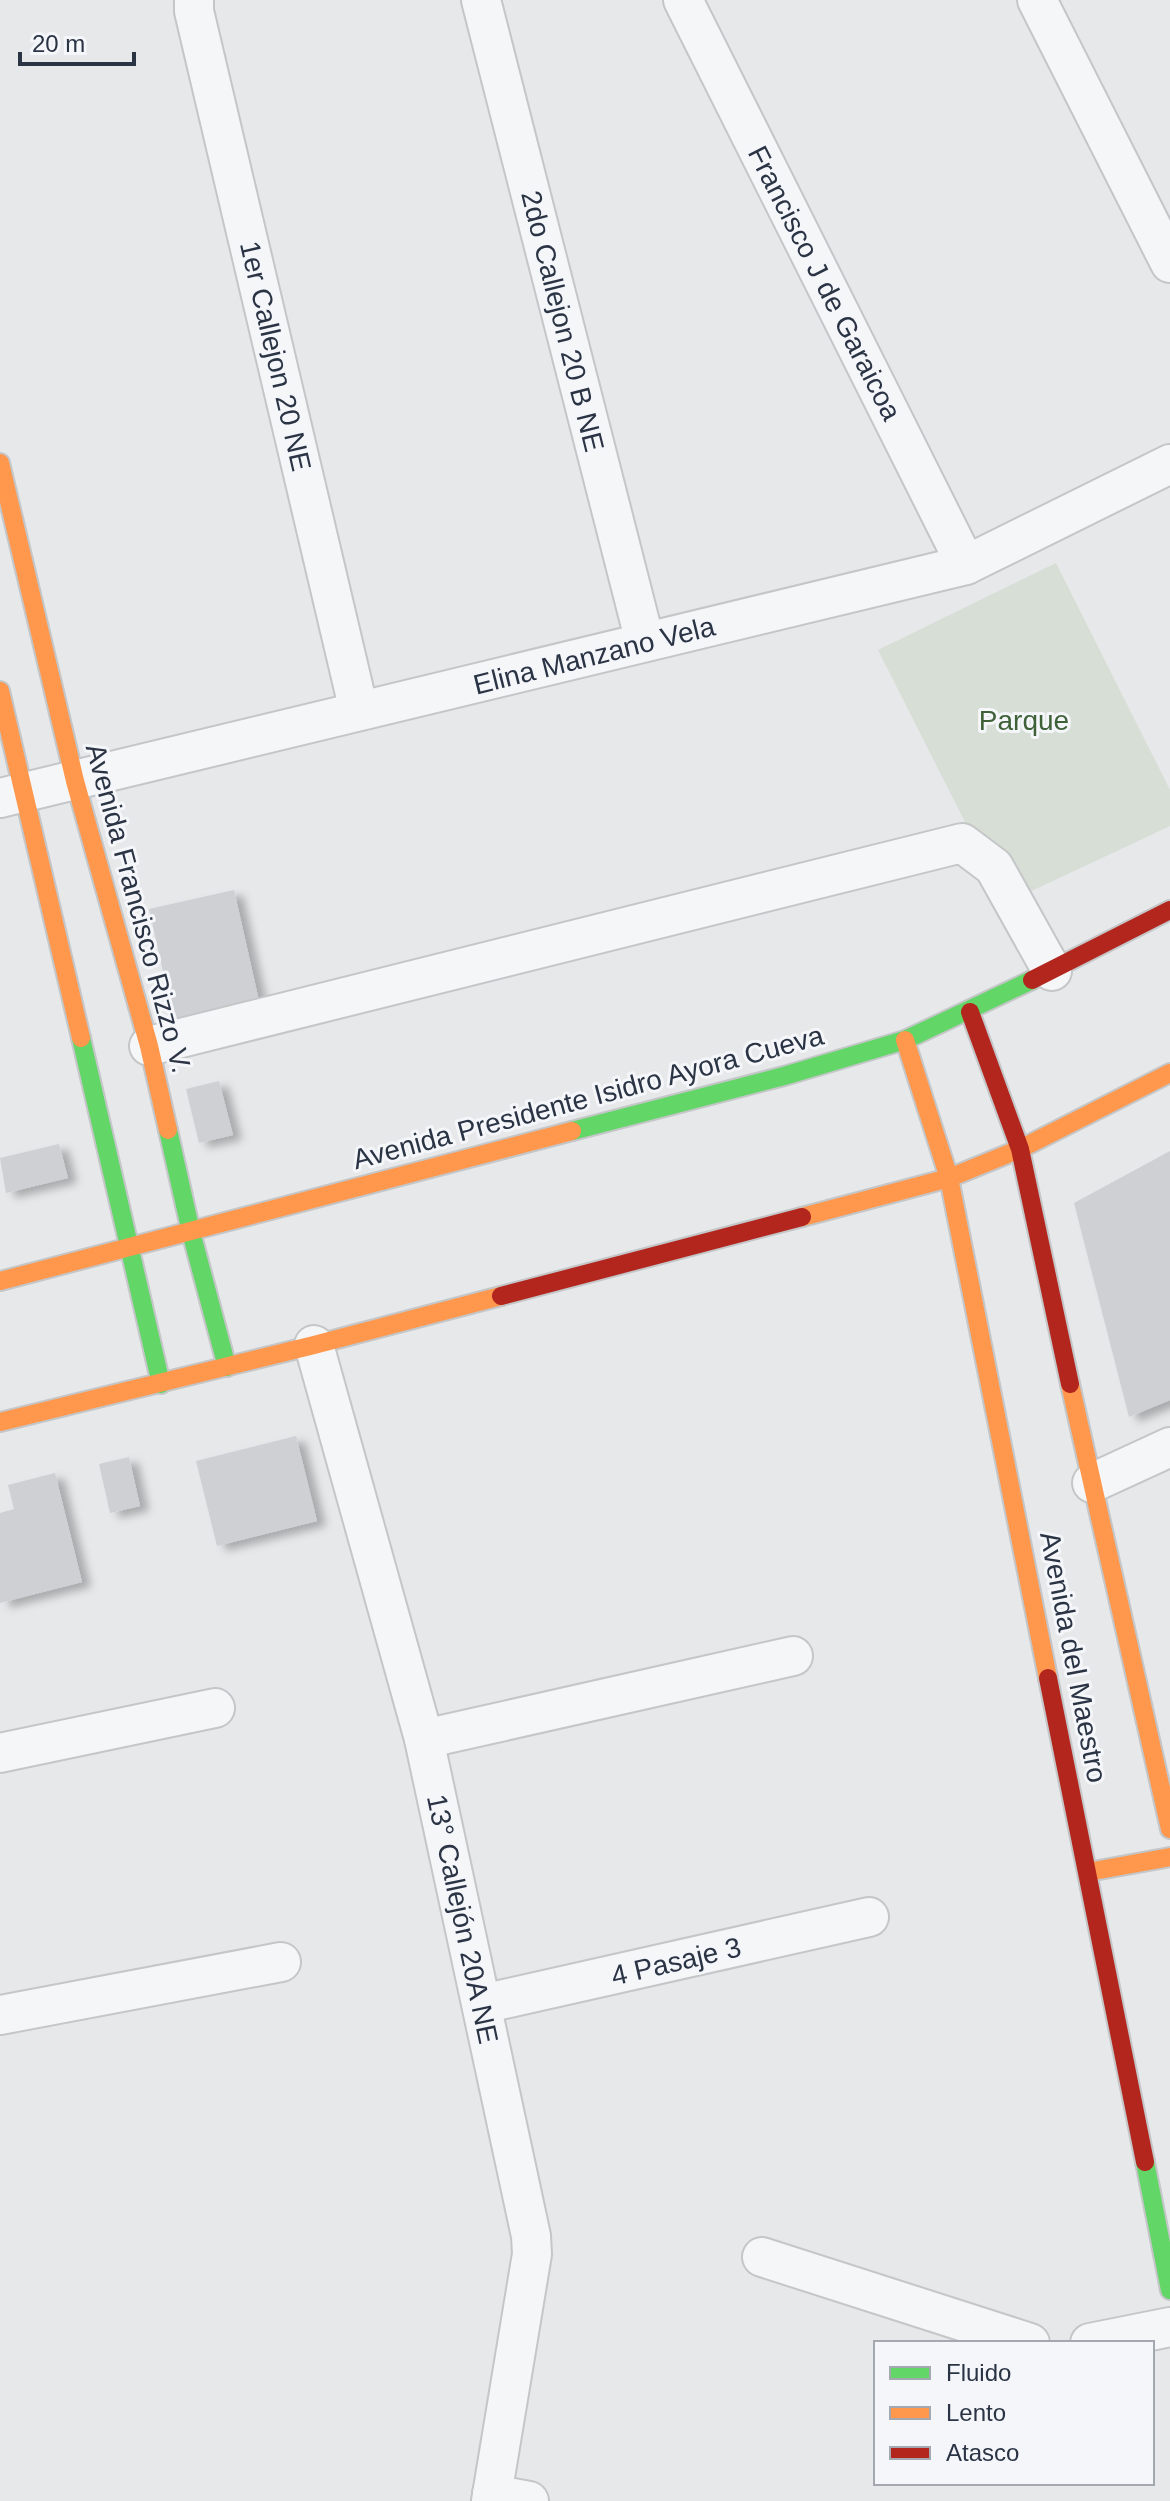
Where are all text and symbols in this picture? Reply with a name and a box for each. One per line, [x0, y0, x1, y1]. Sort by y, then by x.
scale bar [20, 16, 134, 66]
text: 20 m [32, 30, 85, 57]
street label: Francisco J de Garaicoa [742, 141, 907, 426]
street label: 2do Callejon 20 B NE [515, 187, 610, 455]
street label: 1er Callejon 20 NE [234, 238, 317, 474]
street label: Elina Manzano Vela [470, 610, 718, 700]
park label: Parque [979, 705, 1069, 736]
street label: Avenida Francisco Rizzo V. [80, 740, 197, 1076]
street label: Avenida Presidente Isidro Ayora Cueva [349, 1019, 827, 1175]
street label: Avenida del Maestro [1034, 1529, 1113, 1785]
street label: 13° Callejón 20A NE [421, 1792, 504, 2047]
street label: 4 Pasaje 3 [608, 1932, 744, 1991]
legend [874, 2341, 1154, 2485]
text: Fluido [946, 2359, 1011, 2386]
text: Lento [946, 2399, 1006, 2426]
text: Atasco [946, 2439, 1019, 2466]

